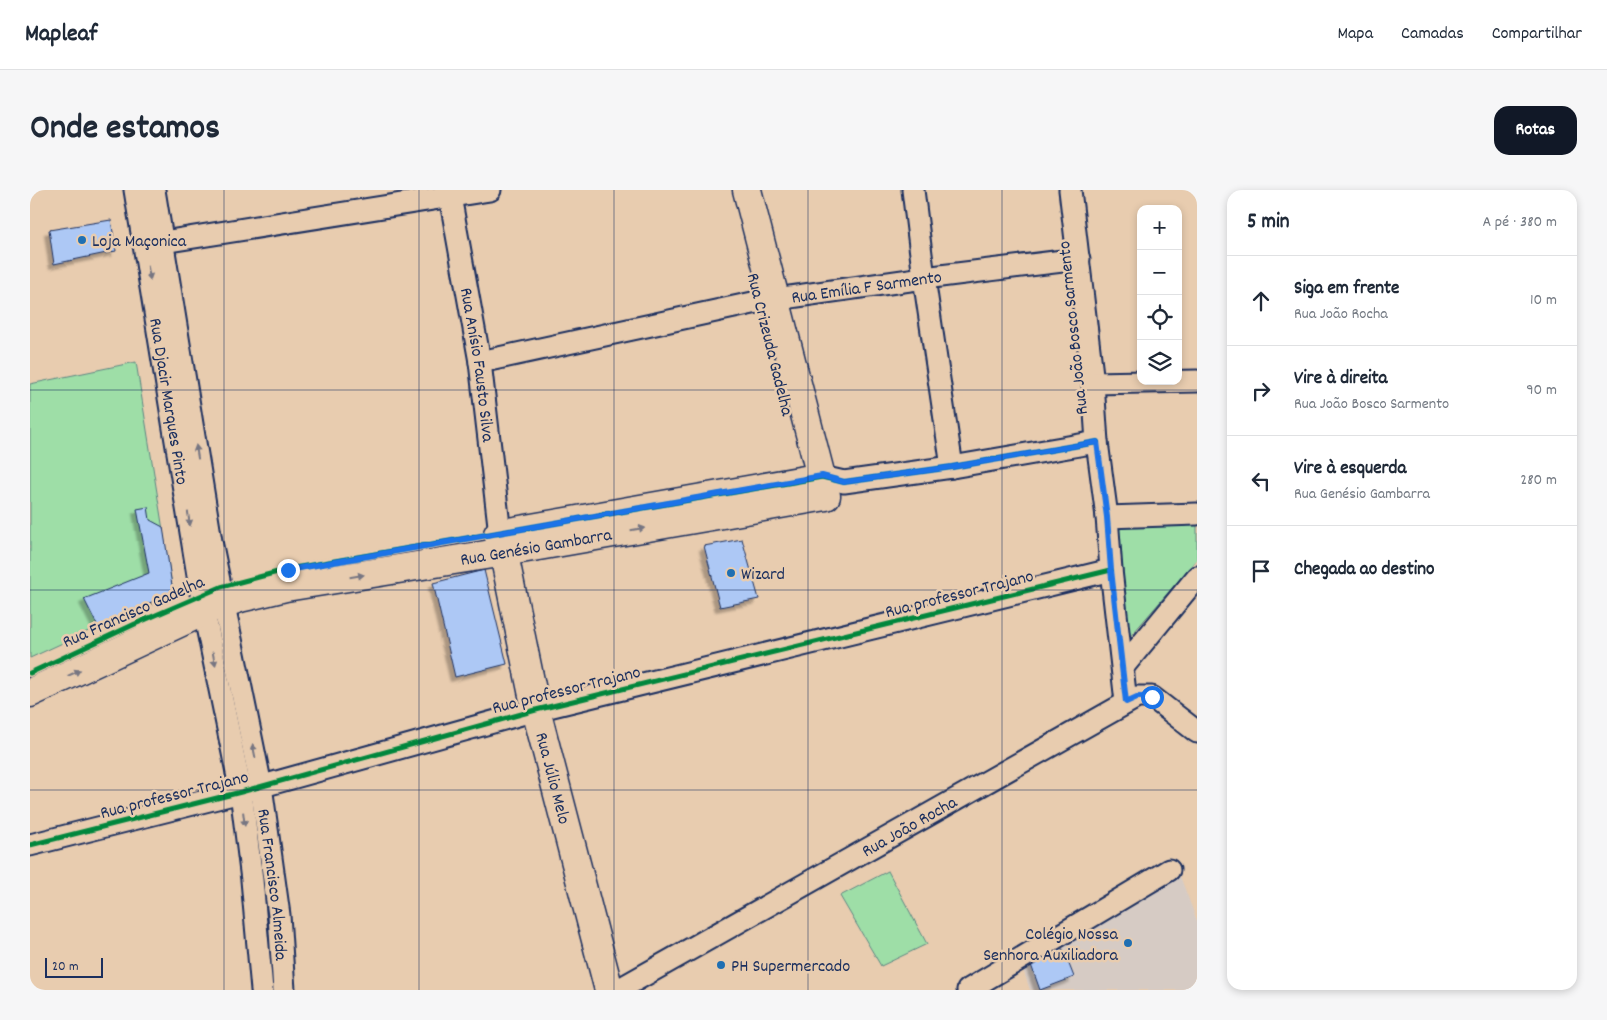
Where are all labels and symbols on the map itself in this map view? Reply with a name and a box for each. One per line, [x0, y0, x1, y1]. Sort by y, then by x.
place label: Loja Maçonica [92, 230, 187, 255]
marker: Loja Maçonica [76, 234, 88, 246]
street label: Rua João Bosco Sarmento [1053, 240, 1096, 416]
one-way arrow [146, 265, 154, 281]
street label: Rua Emília F Sarmento [790, 266, 943, 312]
street label: Rua Crizeuda Gadelha [739, 271, 799, 419]
street label: Rua Anísio Fausto Silva [452, 286, 499, 444]
street label: Rua Djacir Marques Pinto [141, 316, 193, 487]
one-way arrow [193, 444, 201, 460]
one-way arrow [186, 512, 194, 528]
street label: Rua Genésio Gambarra [459, 523, 614, 574]
one-way arrow [630, 525, 646, 533]
route end [277, 559, 300, 582]
place label: Wizard [741, 563, 785, 588]
street label: Rua professor Trajano [883, 565, 1036, 626]
marker: Wizard [725, 567, 737, 579]
street label: Rua Francisco Gadelha [59, 571, 209, 656]
one-way arrow [349, 572, 365, 580]
one-way arrow [210, 652, 218, 668]
street label: Rua professor Trajano [490, 661, 643, 722]
one-way arrow [67, 668, 81, 676]
route start [1141, 686, 1164, 709]
street label: Rua Júlio Melo [527, 730, 575, 827]
one-way arrow [250, 743, 258, 758]
street label: Rua professor Trajano [98, 766, 251, 827]
street label: Rua João Rocha [858, 791, 963, 865]
street label: Rua Francisco Almeida [249, 807, 292, 962]
one-way arrow [240, 811, 248, 827]
place label: Colégio Nossa Senhora Auxiliadora [983, 923, 1119, 969]
marker: Colégio Nossa Senhora Auxiliadora [1122, 937, 1134, 949]
scale bar [45, 955, 102, 978]
place label: PH Supermercado [731, 955, 850, 980]
marker: PH Supermercado [715, 959, 727, 971]

